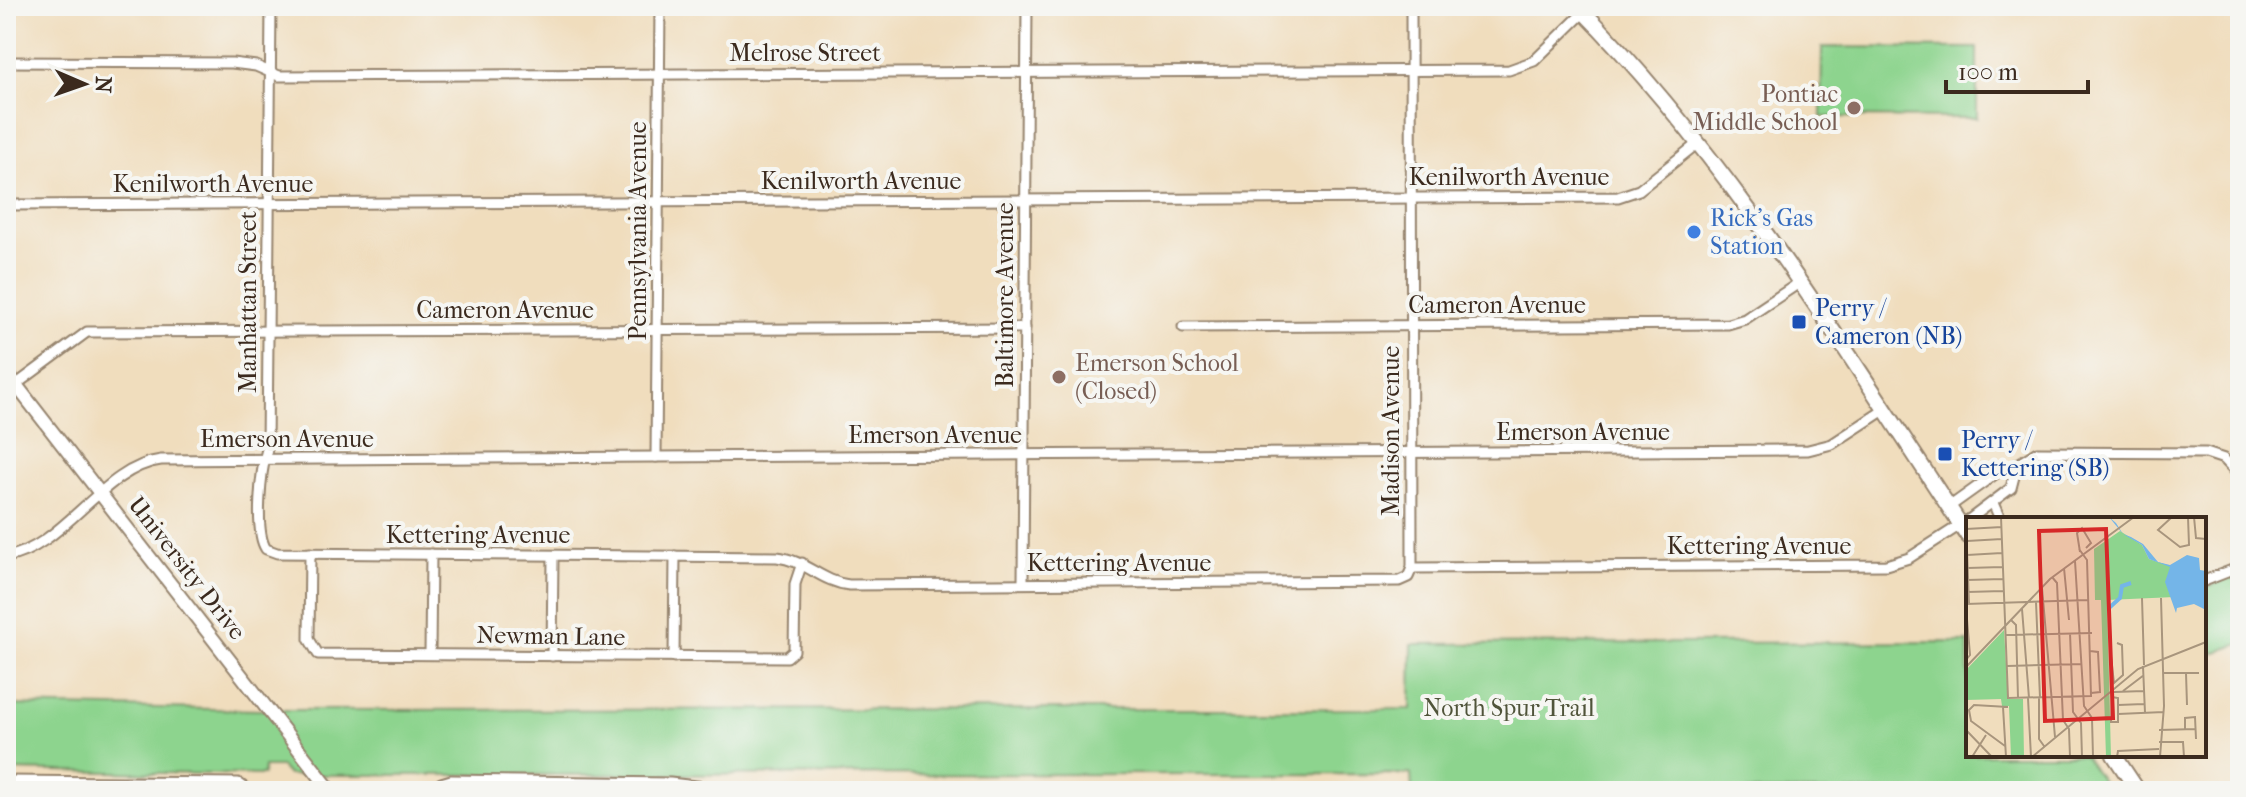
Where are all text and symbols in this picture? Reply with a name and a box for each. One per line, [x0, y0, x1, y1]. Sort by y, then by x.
street label: Melrose Street [729, 39, 881, 67]
north arrow [44, 44, 124, 124]
scale bar [1946, 44, 2088, 94]
text: 100 m [1958, 58, 2018, 86]
text: N [90, 76, 116, 94]
place label: Pontiac Middle School [1692, 80, 1838, 136]
marker: Pontiac Middle School [1845, 99, 1863, 117]
street label: Pennsylvania Avenue [624, 121, 652, 341]
street label: Kenilworth Avenue [1409, 163, 1609, 191]
street label: Kenilworth Avenue [761, 167, 961, 195]
street label: Kenilworth Avenue [113, 170, 313, 198]
street label: Baltimore Avenue [991, 202, 1019, 388]
place label: Rick's Gas Station [1710, 204, 1813, 260]
street label: Manhattan Street [234, 210, 262, 393]
marker: Rick's Gas Station [1685, 223, 1703, 241]
street label: Cameron Avenue [1408, 291, 1586, 319]
place label: Perry / Cameron (NB) [1815, 294, 1962, 350]
street label: Cameron Avenue [416, 296, 594, 324]
marker: Perry / Cameron (NB) [1790, 313, 1808, 331]
street label: Madison Avenue [1377, 346, 1405, 516]
place label: Emerson School (Closed) [1075, 349, 1239, 405]
marker: Emerson School (Closed) [1050, 368, 1068, 386]
street label: Emerson Avenue [1496, 418, 1670, 446]
street label: Emerson Avenue [848, 421, 1022, 449]
street label: Emerson Avenue [200, 425, 374, 453]
place label: Perry / Kettering (SB) [1961, 426, 2110, 482]
marker: Perry / Kettering (SB) [1936, 445, 1954, 463]
street label: University Drive [122, 491, 252, 645]
inset map [1966, 517, 2206, 757]
street label: Kettering Avenue [386, 521, 570, 549]
street label: Kettering Avenue [1667, 532, 1851, 560]
street label: Kettering Avenue [1027, 549, 1211, 577]
street label: Newman Lane [476, 621, 626, 651]
park label: North Spur Trail [1423, 694, 1595, 722]

